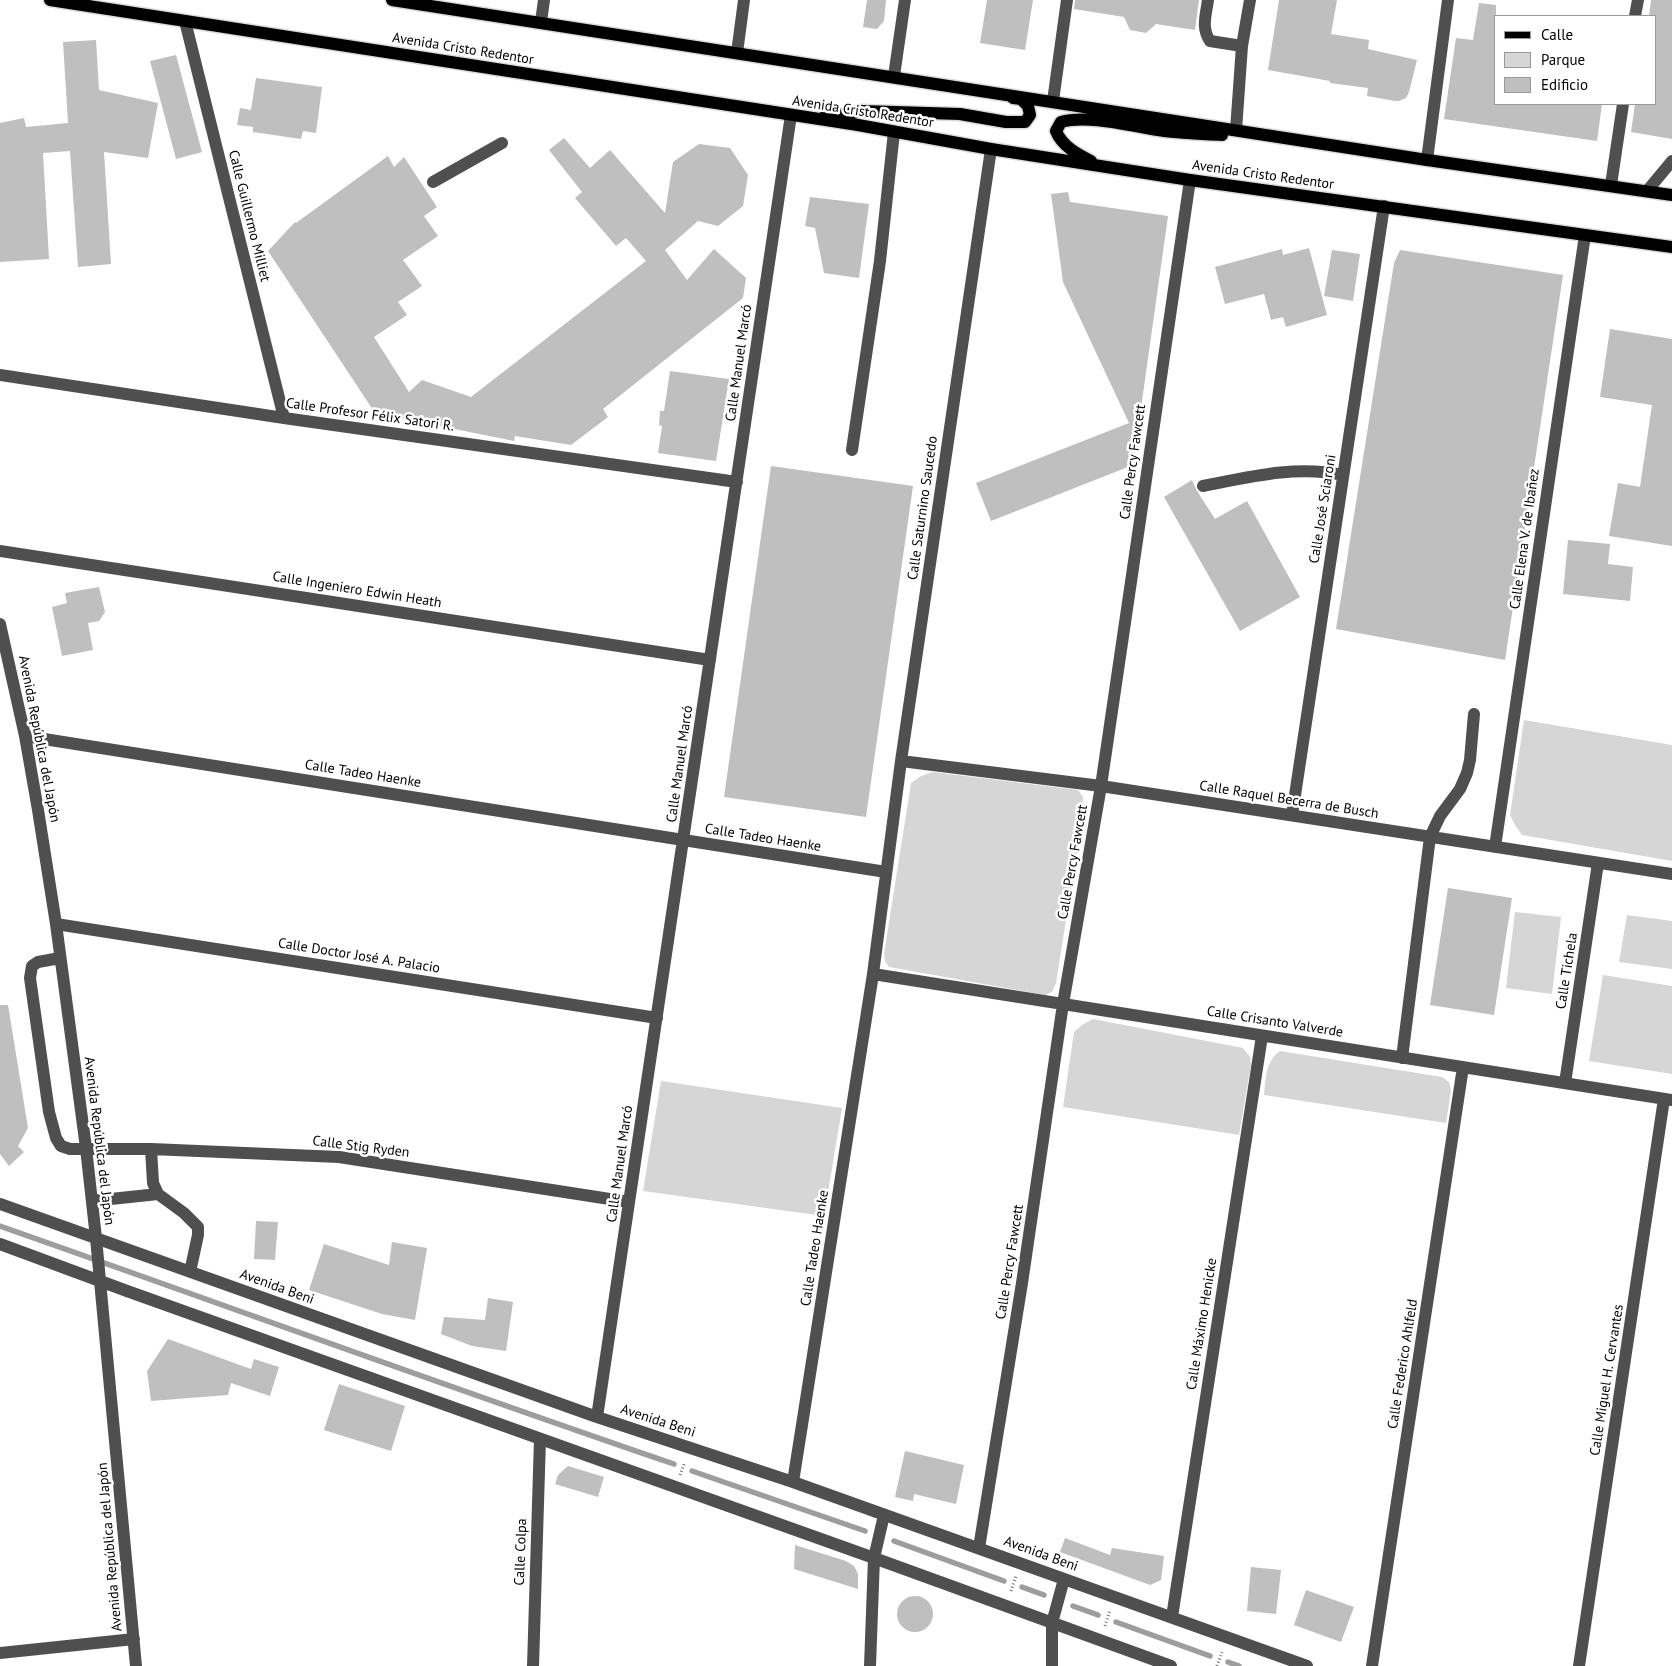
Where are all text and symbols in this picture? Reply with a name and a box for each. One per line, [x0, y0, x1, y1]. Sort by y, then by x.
legend [1494, 15, 1657, 105]
text: Calle [1541, 25, 1573, 44]
street label: Avenida Cristo Redentor [391, 30, 535, 68]
text: Parque [1541, 50, 1585, 69]
text: Edificio [1541, 75, 1588, 94]
street label: Avenida Cristo Redentor [791, 93, 935, 131]
street label: Calle Guillermo Milliet [225, 149, 273, 283]
street label: Avenida Cristo Redentor [1191, 157, 1335, 193]
street label: Calle Manuel Marcó [722, 303, 756, 423]
street label: Calle Profesor Félix Satori R. [285, 395, 455, 435]
street label: Calle Percy Fawcett [1117, 403, 1149, 521]
street label: Calle Saturnino Saucedo [905, 435, 941, 581]
street label: Calle José Sciaroni [1306, 453, 1340, 565]
street label: Calle Elena V. de Ibañez [1507, 468, 1543, 610]
street label: Calle Ingeniero Edwin Heath [271, 568, 443, 612]
street label: Avenida República del Japón [15, 654, 63, 824]
street label: Calle Manuel Marcó [663, 704, 697, 824]
street label: Calle Tadeo Haenke [304, 757, 422, 791]
street label: Calle Raquel Becerra de Busch [1198, 778, 1380, 822]
street label: Calle Percy Fawcett [1055, 803, 1091, 921]
street label: Calle Tadeo Haenke [704, 821, 822, 855]
street label: Calle Tichela [1553, 931, 1581, 1011]
street label: Calle Doctor José A. Palacio [277, 935, 441, 977]
street label: Calle Crisanto Valverde [1206, 1003, 1344, 1041]
street label: Avenida República del Japón [80, 1056, 118, 1226]
street label: Calle Manuel Marcó [603, 1104, 637, 1224]
street label: Calle Stig Ryden [312, 1133, 410, 1161]
street label: Calle Tadeo Haenke [798, 1189, 832, 1307]
street label: Calle Percy Fawcett [993, 1203, 1027, 1321]
street label: Calle Máximo Henicke [1183, 1257, 1221, 1391]
street label: Avenida Beni [238, 1266, 316, 1308]
street label: Calle Federico Ahlfeld [1384, 1298, 1422, 1430]
street label: Calle Miguel H. Cervantes [1587, 1303, 1627, 1457]
street label: Avenida Beni [618, 1401, 698, 1441]
street label: Avenida República del Japón [94, 1462, 126, 1632]
street label: Calle Colpa [511, 1518, 531, 1586]
street label: Avenida Beni [1002, 1533, 1080, 1575]

